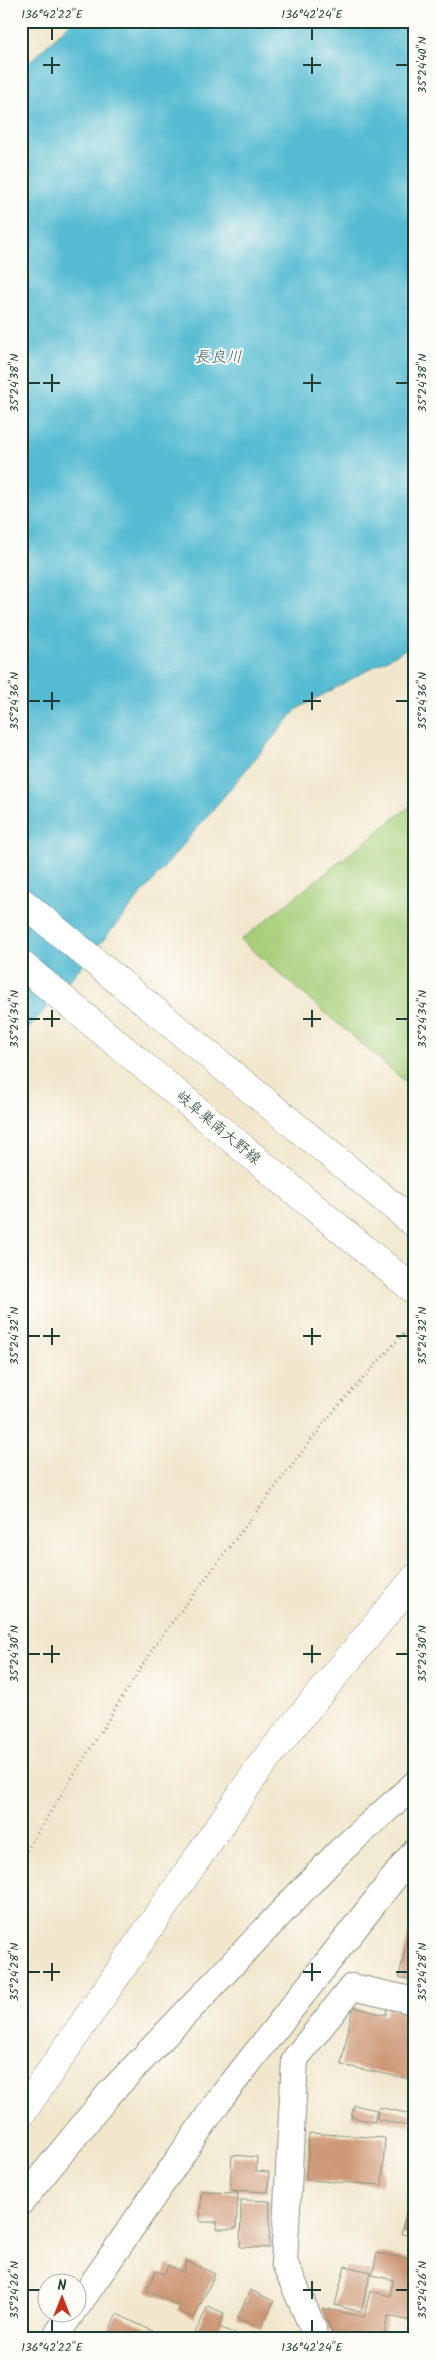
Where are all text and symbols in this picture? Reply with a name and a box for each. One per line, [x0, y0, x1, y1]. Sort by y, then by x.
text: 136°42'22"E [21, 5, 84, 24]
text: 136°42'24"E [281, 5, 344, 24]
text: 35°24'40"N [413, 36, 432, 94]
water label: 長良川 [194, 345, 242, 370]
text: 35°24'38"N [5, 354, 24, 412]
text: 35°24'38"N [413, 354, 432, 412]
text: 35°24'36"N [5, 672, 24, 730]
text: 35°24'36"N [413, 672, 432, 730]
text: 35°24'34"N [5, 990, 24, 1048]
text: 35°24'34"N [413, 990, 432, 1048]
street label: 岐阜巣南大野線 [170, 1085, 266, 1171]
text: 35°24'32"N [5, 1307, 24, 1365]
text: 35°24'32"N [413, 1307, 432, 1365]
text: 35°24'30"N [5, 1625, 24, 1683]
text: 35°24'30"N [413, 1625, 432, 1683]
text: 35°24'28"N [5, 1943, 24, 2001]
text: 35°24'28"N [413, 1943, 432, 2001]
text: 35°24'26"N [5, 2261, 24, 2319]
text: 35°24'26"N [413, 2261, 432, 2319]
north arrow [38, 2272, 88, 2322]
text: N [58, 2275, 67, 2297]
text: 136°42'22"E [21, 2338, 84, 2357]
text: 136°42'24"E [281, 2338, 344, 2357]

